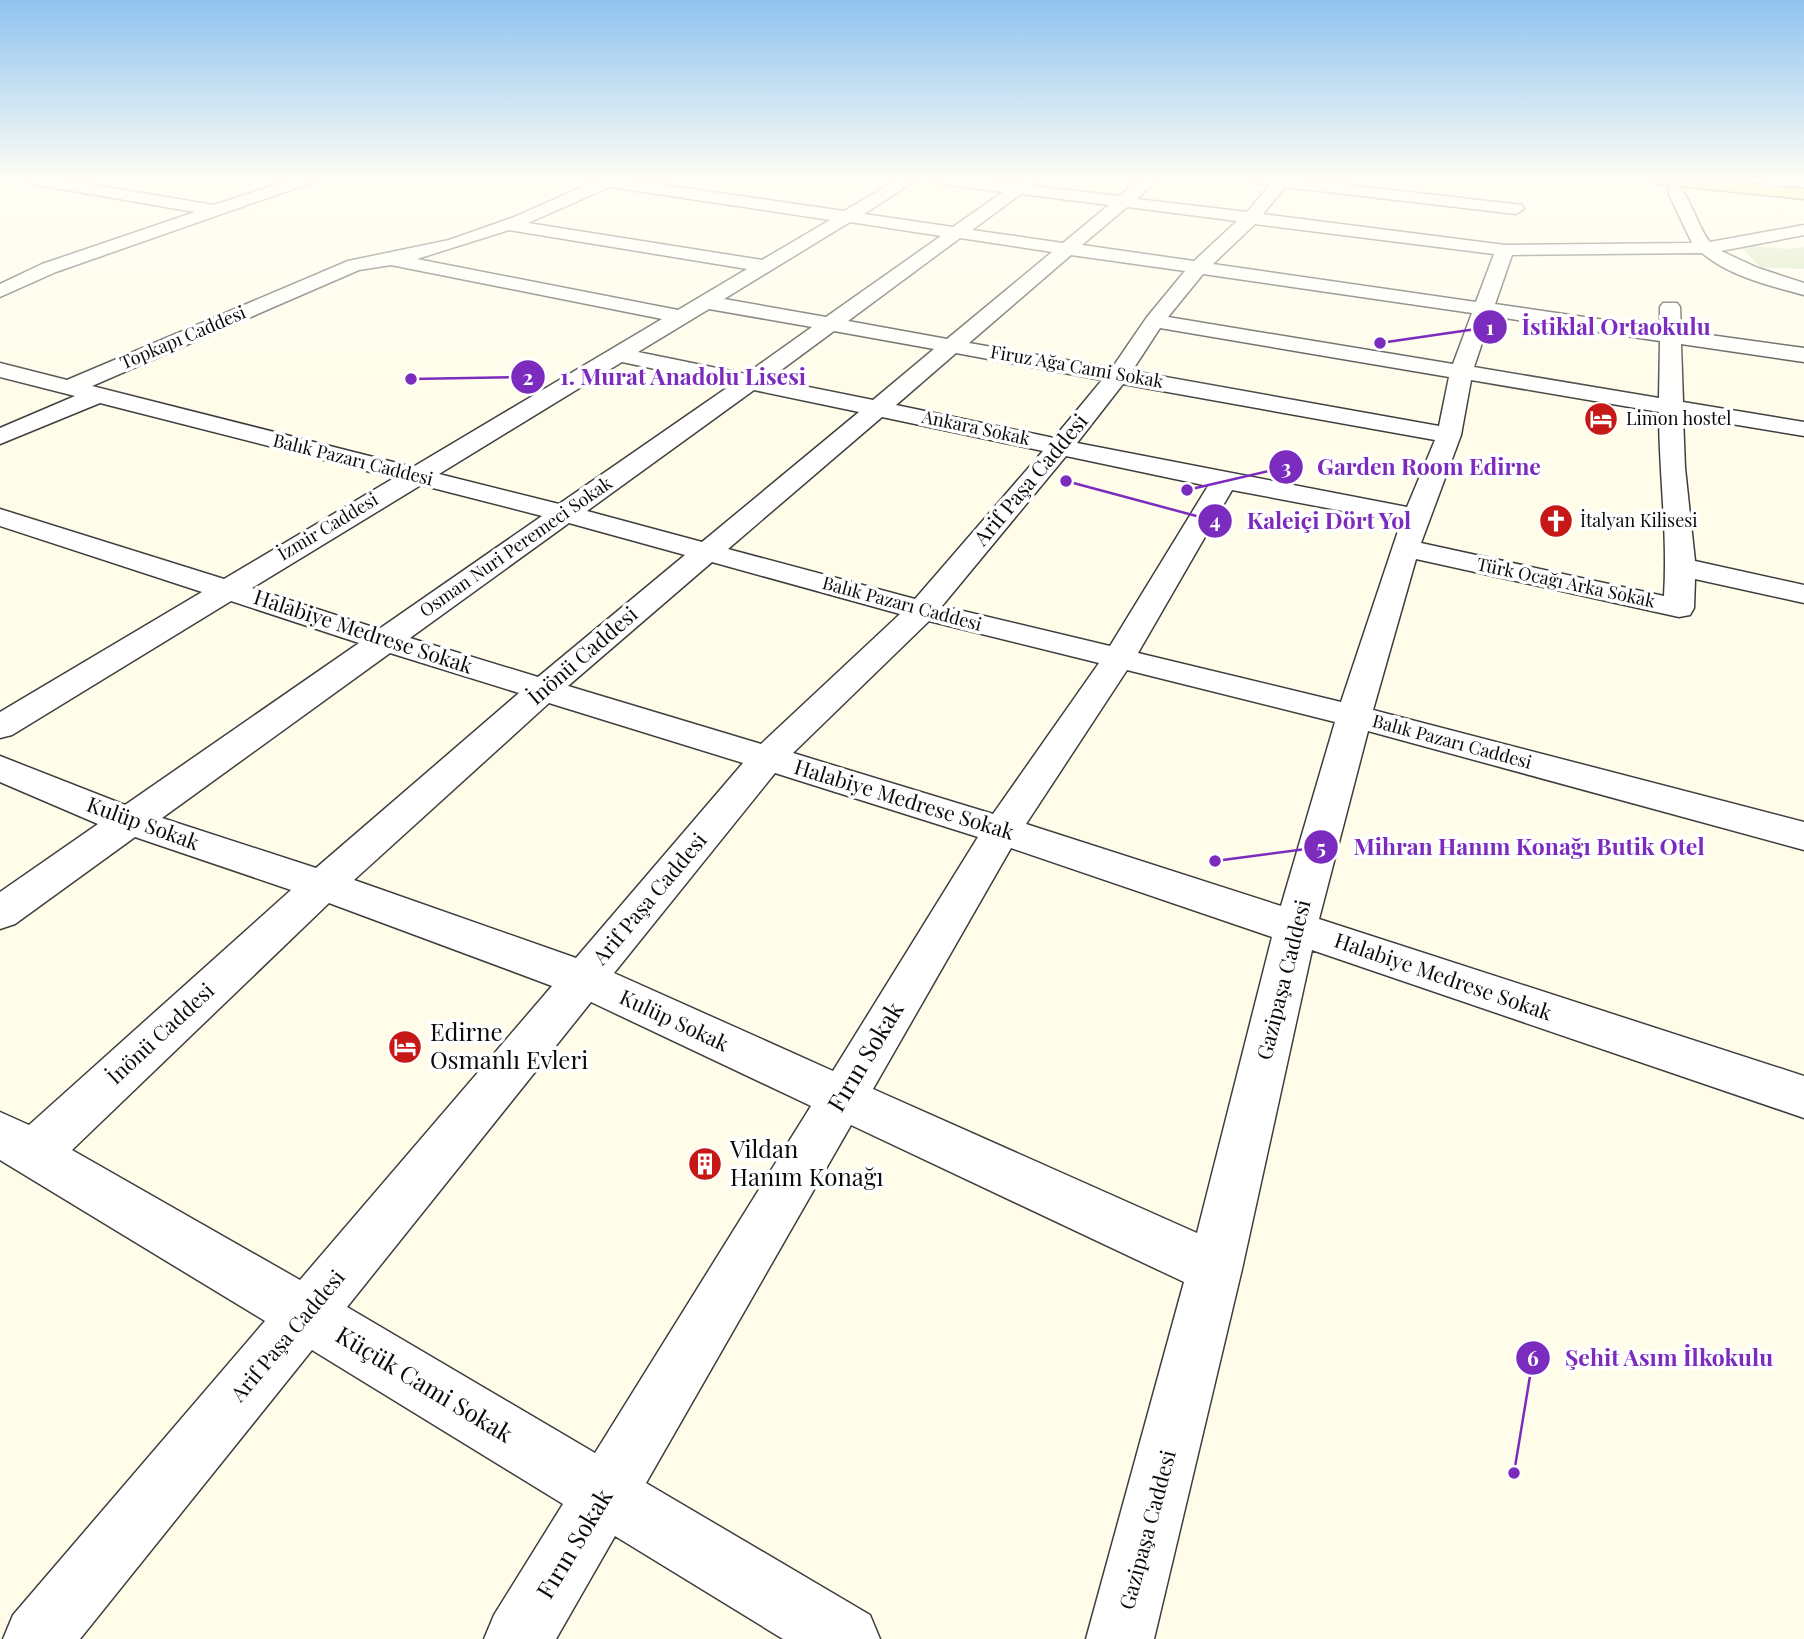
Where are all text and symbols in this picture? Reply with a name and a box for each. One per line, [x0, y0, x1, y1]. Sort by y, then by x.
street label: Topkapı Caddesi [116, 300, 249, 374]
callout: İstiklal Ortaokulu [1473, 305, 1725, 349]
text: İstiklal Ortaokulu [1521, 310, 1711, 341]
text: 1 [1486, 312, 1494, 340]
street label: Firuz Ağa Cami Sokak [989, 339, 1166, 393]
callout: 1. Murat Anadolu Lisesi [511, 355, 821, 399]
text: 1. Murat Anadolu Lisesi [560, 360, 806, 391]
text: 2 [523, 362, 534, 390]
hotel icon: Limon hostel [1582, 400, 1620, 438]
street label: Ankara Sokak [919, 404, 1033, 450]
place label: Limon hostel [1626, 406, 1732, 430]
street label: Arif Paşa Caddesi [965, 407, 1093, 551]
street label: Balık Pazarı Caddesi [271, 428, 436, 491]
callout: Garden Room Edirne [1268, 445, 1555, 489]
text: Garden Room Edirne [1317, 450, 1541, 481]
text: 3 [1281, 452, 1291, 480]
street label: Osman Nuri Peremeci Sokak [414, 470, 617, 622]
street label: İzmir Caddesi [273, 487, 382, 565]
callout: Kaleiçi Dört Yol [1197, 499, 1426, 543]
church icon: İtalyan Kilisesi [1537, 502, 1575, 540]
text: Kaleiçi Dört Yol [1247, 504, 1411, 535]
text: 4 [1209, 505, 1221, 533]
place label: İtalyan Kilisesi [1580, 508, 1698, 532]
street label: Türk Ocağı Arka Sokak [1475, 551, 1658, 613]
street label: Balık Pazarı Caddesi [820, 570, 985, 636]
street label: Halabiye Medrese Sokak [251, 581, 477, 679]
street label: İnönü Caddesi [521, 599, 642, 710]
street label: Balık Pazarı Caddesi [1370, 708, 1535, 774]
street label: Halabiye Medrese Sokak [791, 751, 1018, 845]
street label: Kulüp Sokak [84, 789, 204, 856]
callout: Mihran Hanım Konağı Butik Otel [1304, 825, 1718, 869]
street label: Arif Paşa Caddesi [584, 826, 712, 970]
text: Mihran Hanım Konağı Butik Otel [1353, 830, 1705, 861]
text: 5 [1316, 832, 1326, 860]
street label: Gazipaşa Caddesi [1249, 896, 1316, 1063]
street label: Halabiye Medrese Sokak [1331, 925, 1557, 1026]
street label: İnönü Caddesi [100, 976, 219, 1089]
street label: Kulüp Sokak [616, 982, 734, 1057]
street label: Fırın Sokak [819, 994, 910, 1117]
place label: Edirne Osmanlı Evleri [430, 1015, 588, 1075]
hotel icon: Edirne Osmanlı Evleri [386, 1028, 424, 1066]
place label: Vildan Hanım Konağı [729, 1132, 884, 1192]
building icon: Vildan Hanım Konağı [686, 1145, 724, 1183]
street label: Arif Paşa Caddesi [222, 1263, 350, 1407]
street label: Küçük Cami Sokak [331, 1318, 520, 1449]
callout: Şehit Asım İlkokulu [1516, 1336, 1788, 1380]
text: Şehit Asım İlkokulu [1565, 1341, 1773, 1372]
text: 6 [1527, 1343, 1539, 1371]
street label: Gazipaşa Caddesi [1111, 1447, 1181, 1612]
street label: Fırın Sokak [528, 1481, 619, 1604]

